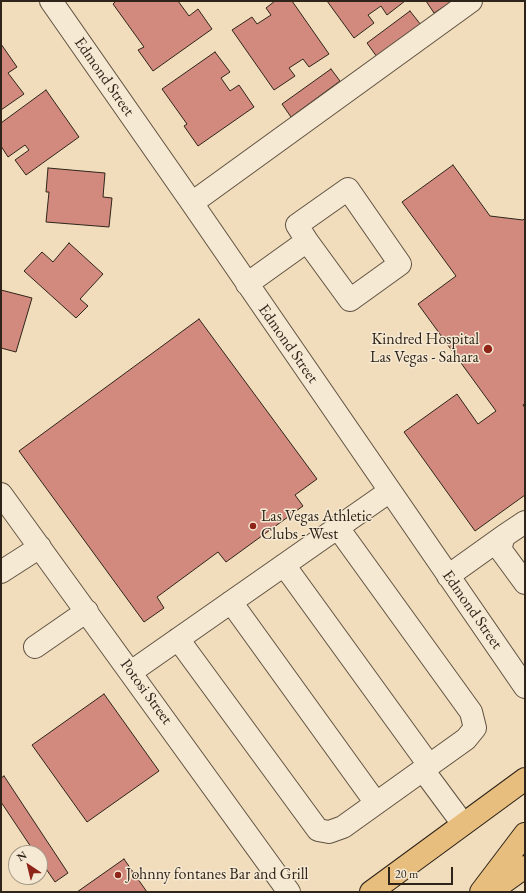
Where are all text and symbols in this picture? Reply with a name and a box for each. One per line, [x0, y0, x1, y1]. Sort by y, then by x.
street label: Edmond Street [70, 34, 138, 120]
street label: Edmond Street [254, 301, 322, 387]
place label: Kindred Hospital Las Vegas - Sahara [370, 330, 479, 368]
marker: Kindred Hospital Las Vegas - Sahara [482, 343, 494, 355]
place label: Las Vegas Athletic Clubs - West [261, 507, 372, 545]
marker: Las Vegas Athletic Clubs - West [248, 521, 258, 531]
street label: Edmond Street [438, 567, 506, 653]
street label: Potosi Street [116, 655, 176, 729]
north arrow [8, 845, 48, 885]
text: N [14, 848, 29, 864]
scale bar [390, 859, 455, 885]
place label: Johnny fontanes Bar and Grill [126, 865, 308, 885]
text: 20 m [395, 866, 418, 882]
marker: Johnny fontanes Bar and Grill [113, 870, 123, 880]

